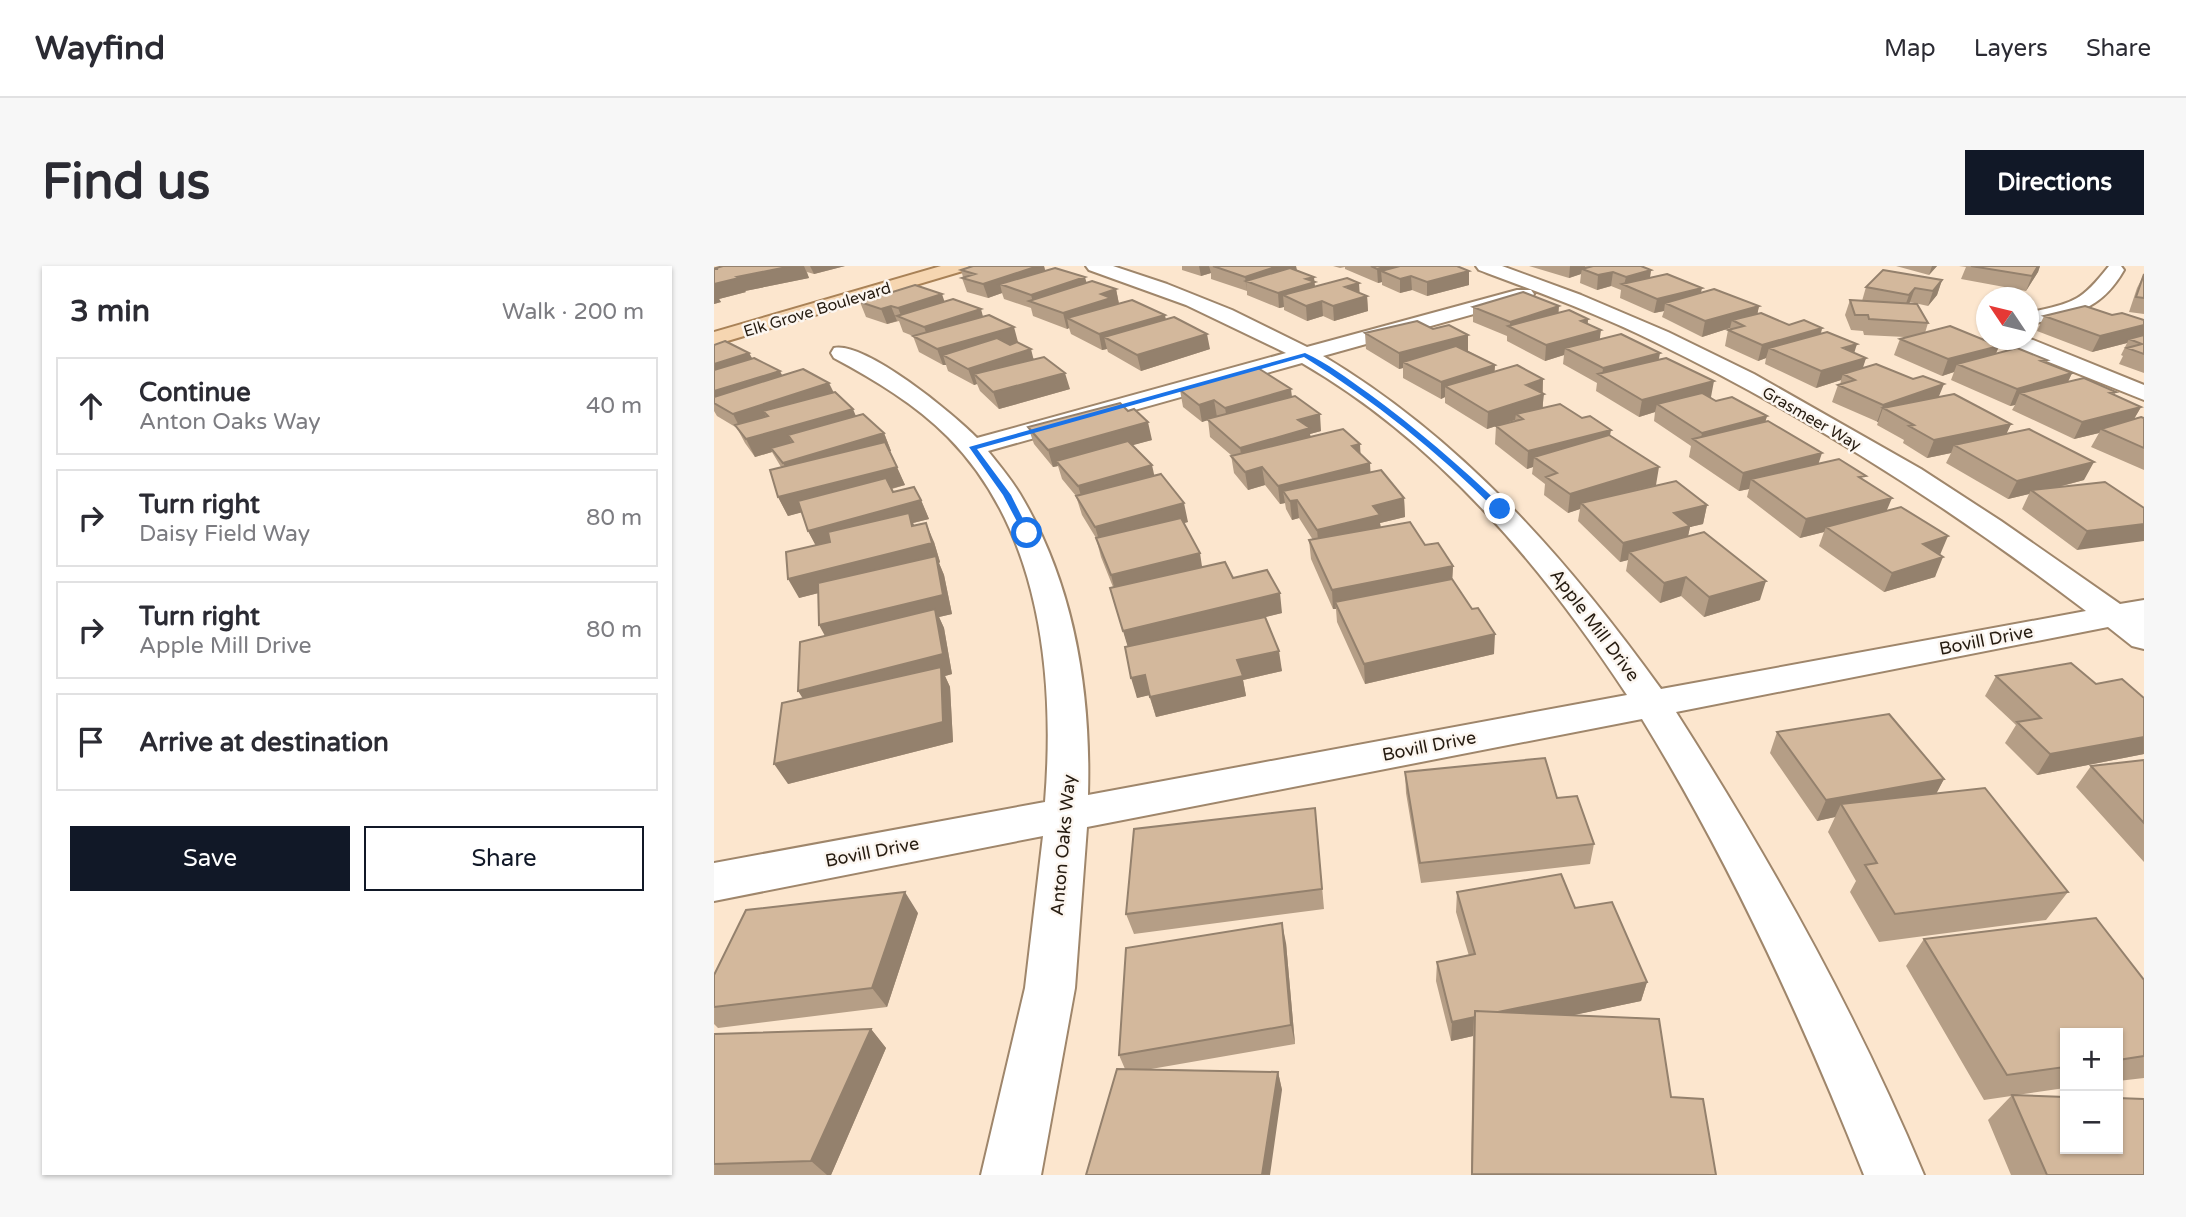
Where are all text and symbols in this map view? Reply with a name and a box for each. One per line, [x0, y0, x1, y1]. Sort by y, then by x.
text: Wayfind [35, 29, 165, 68]
text: Map [1884, 34, 1936, 63]
text: Layers [1974, 34, 2048, 63]
text: Share [2086, 34, 2151, 63]
button: Directions [1965, 150, 2144, 215]
text: Find us [42, 153, 210, 212]
street label: Elk Grove Boulevard [741, 278, 893, 342]
north arrow [1976, 287, 2039, 350]
text: 3 min [70, 293, 150, 330]
text: Walk · 200 m [502, 298, 644, 326]
text: Continue [139, 377, 251, 408]
street label: Grasmeer Way [1758, 382, 1865, 455]
icon: ahead [72, 387, 110, 425]
text: 40 m [586, 392, 642, 420]
text: Anton Oaks Way [139, 408, 321, 436]
text: Turn right [139, 489, 260, 520]
route end [1484, 493, 1515, 524]
icon: right [72, 499, 110, 537]
text: 80 m [586, 504, 642, 532]
route start [1011, 517, 1042, 548]
text: Daisy Field Way [139, 520, 310, 548]
street label: Apple Mill Drive [1546, 564, 1644, 686]
text: Turn right [139, 601, 260, 632]
icon: right [72, 611, 110, 649]
text: 80 m [586, 616, 642, 644]
street label: Bovill Drive [1937, 620, 2035, 660]
text: Apple Mill Drive [139, 632, 312, 660]
icon: arrive [72, 723, 110, 761]
street label: Bovill Drive [1380, 726, 1478, 766]
text: Arrive at destination [139, 727, 389, 758]
street label: Anton Oaks Way [1046, 773, 1080, 917]
button: Save [70, 826, 350, 891]
button: Share [364, 826, 644, 891]
street label: Bovill Drive [823, 832, 921, 872]
map controls [2060, 1028, 2123, 1154]
button: + [2060, 1028, 2123, 1091]
button: − [2060, 1091, 2123, 1154]

